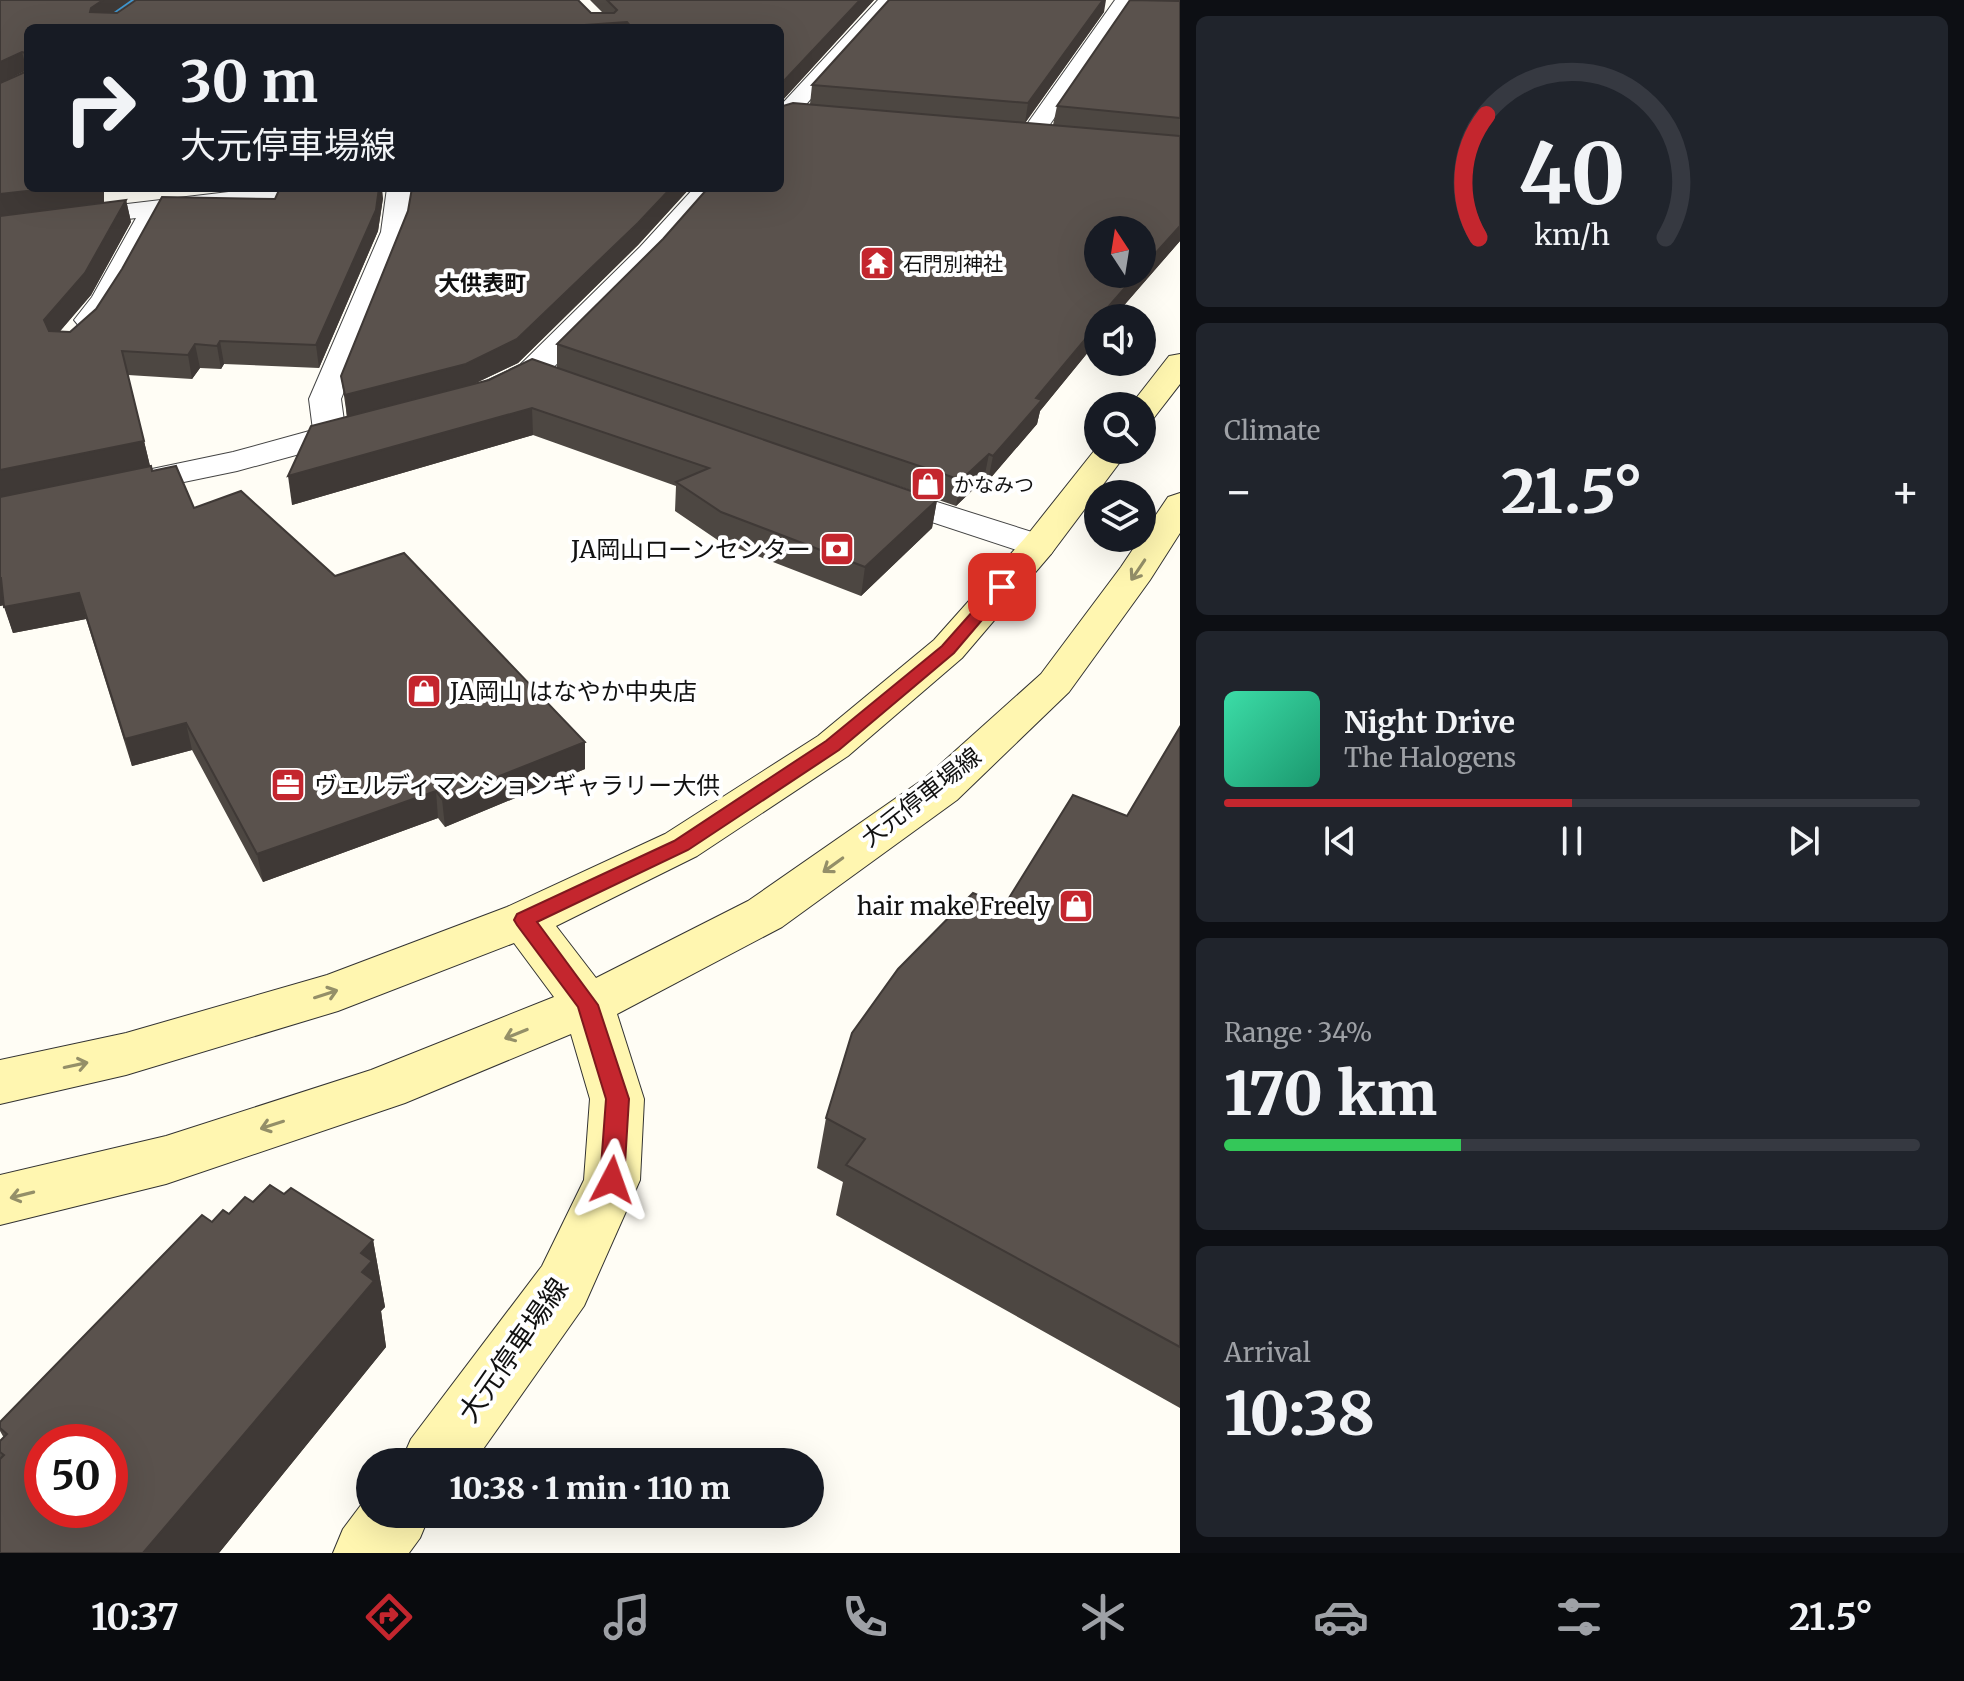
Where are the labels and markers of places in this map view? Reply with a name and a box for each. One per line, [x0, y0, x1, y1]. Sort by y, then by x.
temple icon: 石門別神社 [858, 244, 896, 282]
place label: 石門別神社 [903, 251, 1003, 276]
shop icon: かなみつ [909, 465, 947, 503]
place label: かなみつ [954, 472, 1034, 497]
bank icon: JA岡山ローンセンター [818, 530, 856, 568]
place label: JA岡山ローンセンター [570, 534, 811, 565]
pin [968, 553, 1036, 621]
shop icon: JA岡山 はなやか中央店 [405, 672, 443, 710]
place label: JA岡山 はなやか中央店 [449, 676, 697, 707]
office icon: ヴェルディマンションギャラリー大供 [269, 766, 307, 804]
place label: ヴェルディマンションギャラリー大供 [314, 770, 720, 801]
shop icon: hair make Freely [1057, 887, 1095, 925]
place label: hair make Freely [857, 891, 1050, 922]

